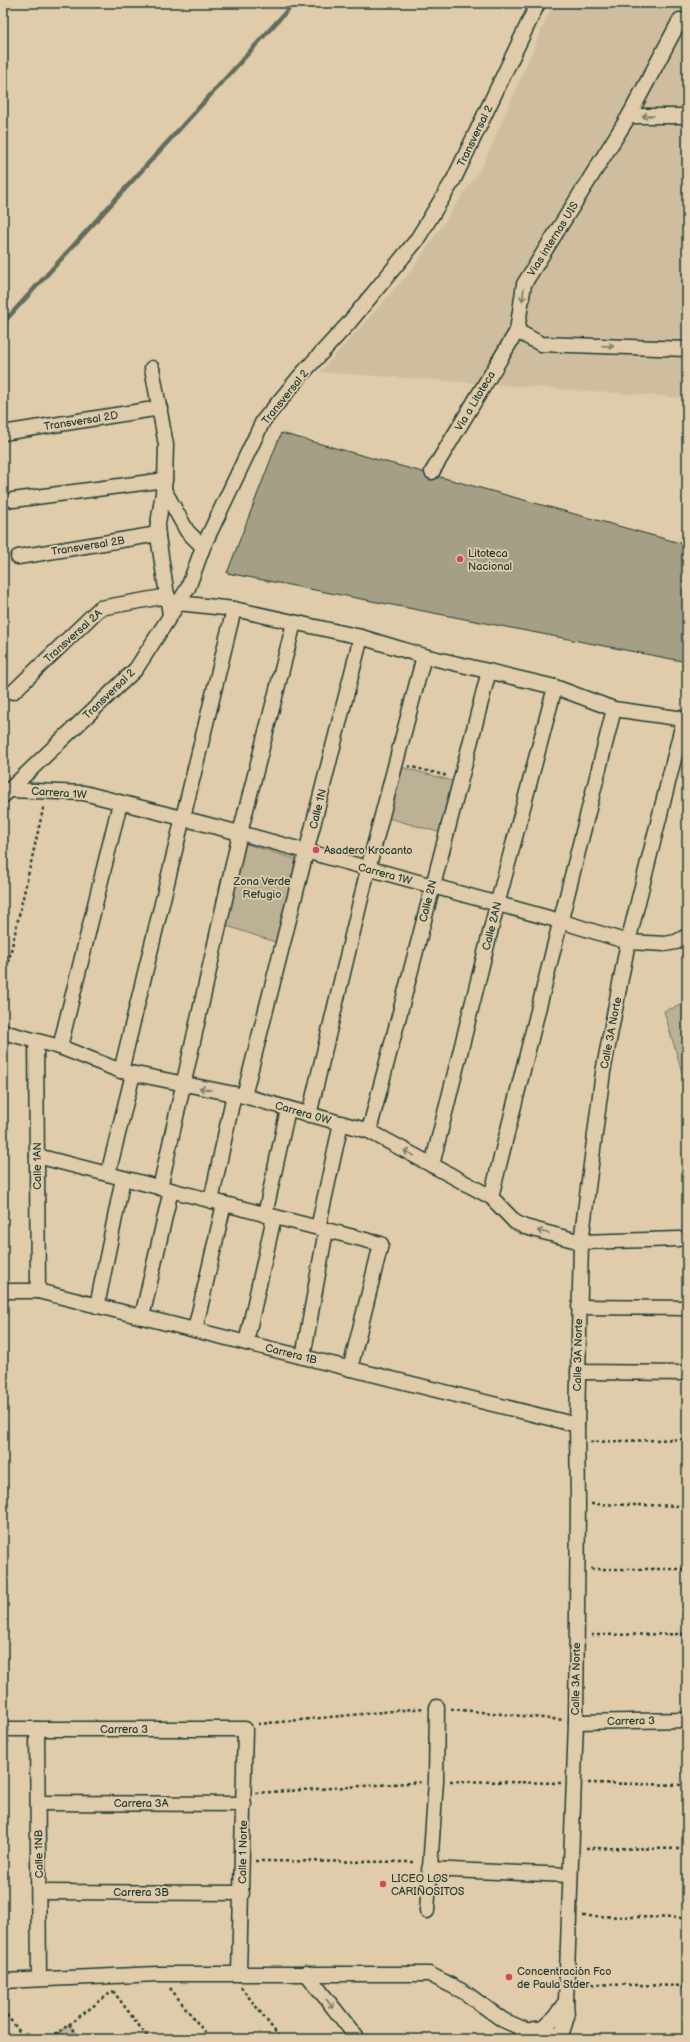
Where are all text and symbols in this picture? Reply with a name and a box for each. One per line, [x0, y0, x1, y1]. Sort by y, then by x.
street label: Transversal 2 [454, 103, 496, 169]
one-way arrow [642, 112, 655, 120]
street label: Vias internas UIS [525, 199, 581, 279]
one-way arrow [519, 288, 527, 301]
one-way arrow [601, 342, 614, 350]
street label: Transversal 2 [259, 367, 311, 427]
street label: Via a Litoteca [452, 369, 498, 433]
street label: Transversal 2D [43, 409, 119, 433]
street label: Transversal 2B [50, 534, 126, 558]
place label: Litoteca Nacional [468, 547, 512, 573]
marker: Litoteca Nacional [455, 554, 465, 564]
street label: Transversal 2A [41, 606, 105, 665]
street label: Transversal 2 [80, 666, 138, 722]
street label: Carrera 1W [31, 785, 87, 801]
street label: Calle 1N [307, 788, 329, 830]
place label: Asadero Krocanto [324, 844, 412, 857]
marker: Asadero Krocanto [311, 845, 321, 855]
street label: Carrera 1W [356, 861, 414, 887]
park label: Zona Verde Refugio [232, 875, 291, 901]
street label: Calle 2N [416, 878, 440, 924]
street label: Calle 2AN [480, 900, 504, 952]
street label: Calle 3A Norte [598, 995, 624, 1070]
one-way arrow [199, 1085, 212, 1093]
street label: Carrera 0W [273, 1099, 333, 1127]
street label: Calle 1AN [31, 1142, 44, 1190]
one-way arrow [403, 1148, 415, 1156]
one-way arrow [537, 1228, 550, 1235]
street label: Calle 3A Norte [571, 1318, 585, 1392]
street label: Carrera 1B [264, 1341, 319, 1367]
street label: Calle 3A Norte [569, 1642, 583, 1716]
street label: Carrera 3 [607, 1714, 655, 1728]
street label: Carrera 3 [100, 1723, 148, 1736]
street label: Carrera 3A [114, 1797, 169, 1810]
street label: Calle 1 Norte [236, 1820, 250, 1884]
street label: Calle 1NB [32, 1829, 46, 1878]
place label: LICEO LOS CARIÑOSITOS [391, 1872, 465, 1898]
marker: LICEO LOS CARIÑOSITOS [378, 1879, 388, 1889]
street label: Carrera 3B [113, 1886, 169, 1899]
place label: Concentración Fco de Paula Stder [517, 1965, 611, 1991]
marker: Concentración Fco de Paula Stder [504, 1972, 514, 1982]
one-way arrow [326, 1999, 335, 2010]

